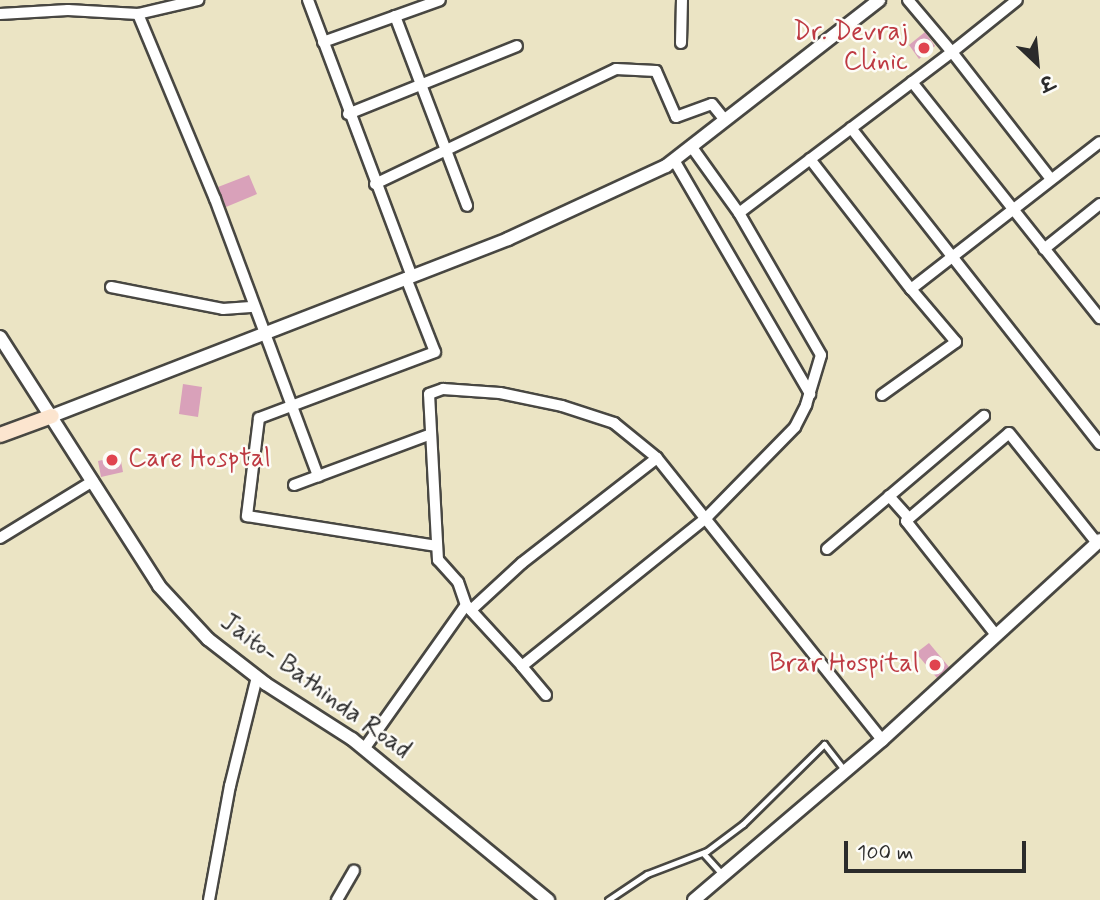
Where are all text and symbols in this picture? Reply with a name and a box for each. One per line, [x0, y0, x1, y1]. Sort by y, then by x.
place label: Dr. Devraj Clinic [793, 17, 908, 78]
north arrow [1002, 28, 1072, 98]
marker: Dr. Devraj Clinic [914, 38, 934, 58]
text: उ [1035, 68, 1058, 96]
place label: Care Hosptal [128, 444, 273, 476]
marker: Care Hosptal [102, 450, 122, 470]
street label: Jaito- Bathinda Road [214, 608, 416, 766]
place label: Brar Hospital [767, 649, 919, 681]
marker: Brar Hospital [925, 655, 945, 675]
scale bar [848, 827, 1030, 871]
text: 100 m [857, 839, 913, 867]

